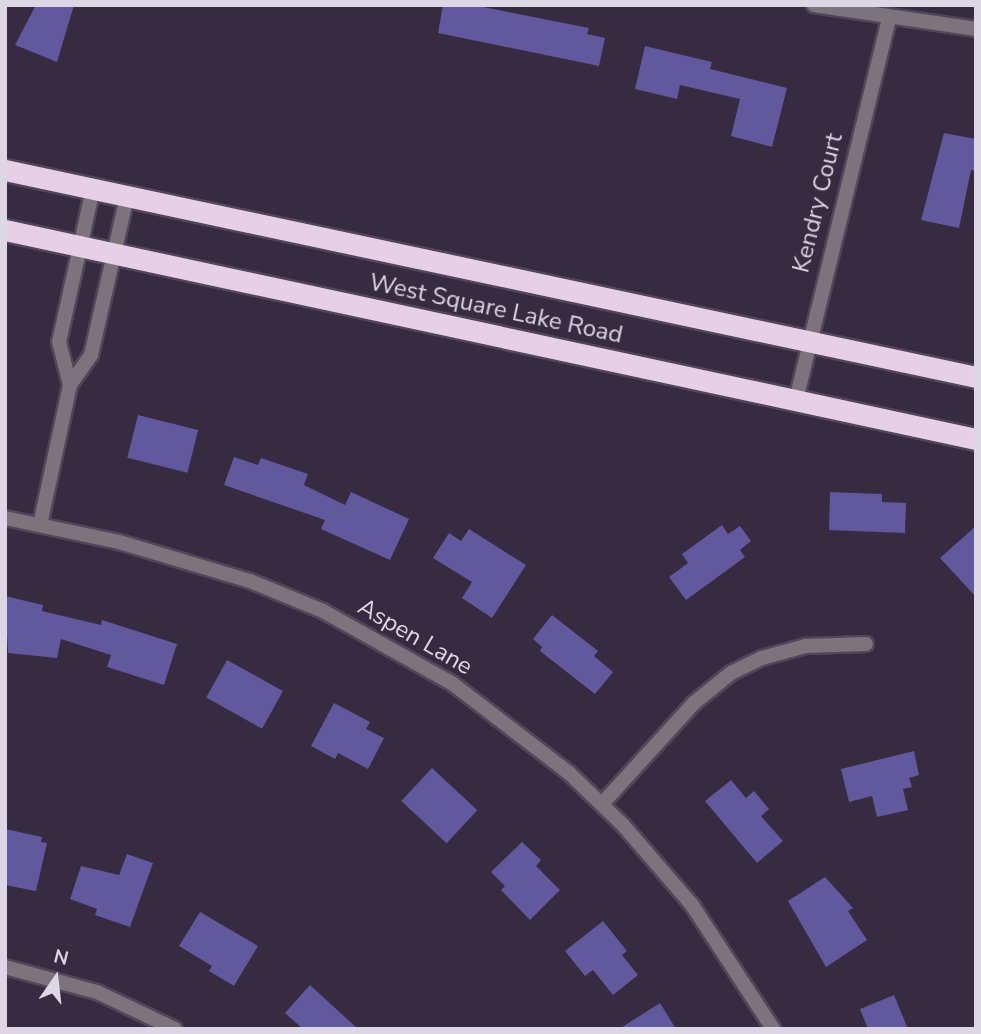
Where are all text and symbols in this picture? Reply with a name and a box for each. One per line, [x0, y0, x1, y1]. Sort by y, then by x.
street label: Kendry Court [787, 130, 849, 276]
street label: West Square Lake Road [367, 268, 625, 350]
street label: Aspen Lane [353, 593, 477, 681]
north arrow [21, 943, 91, 1013]
text: N [51, 943, 71, 972]

